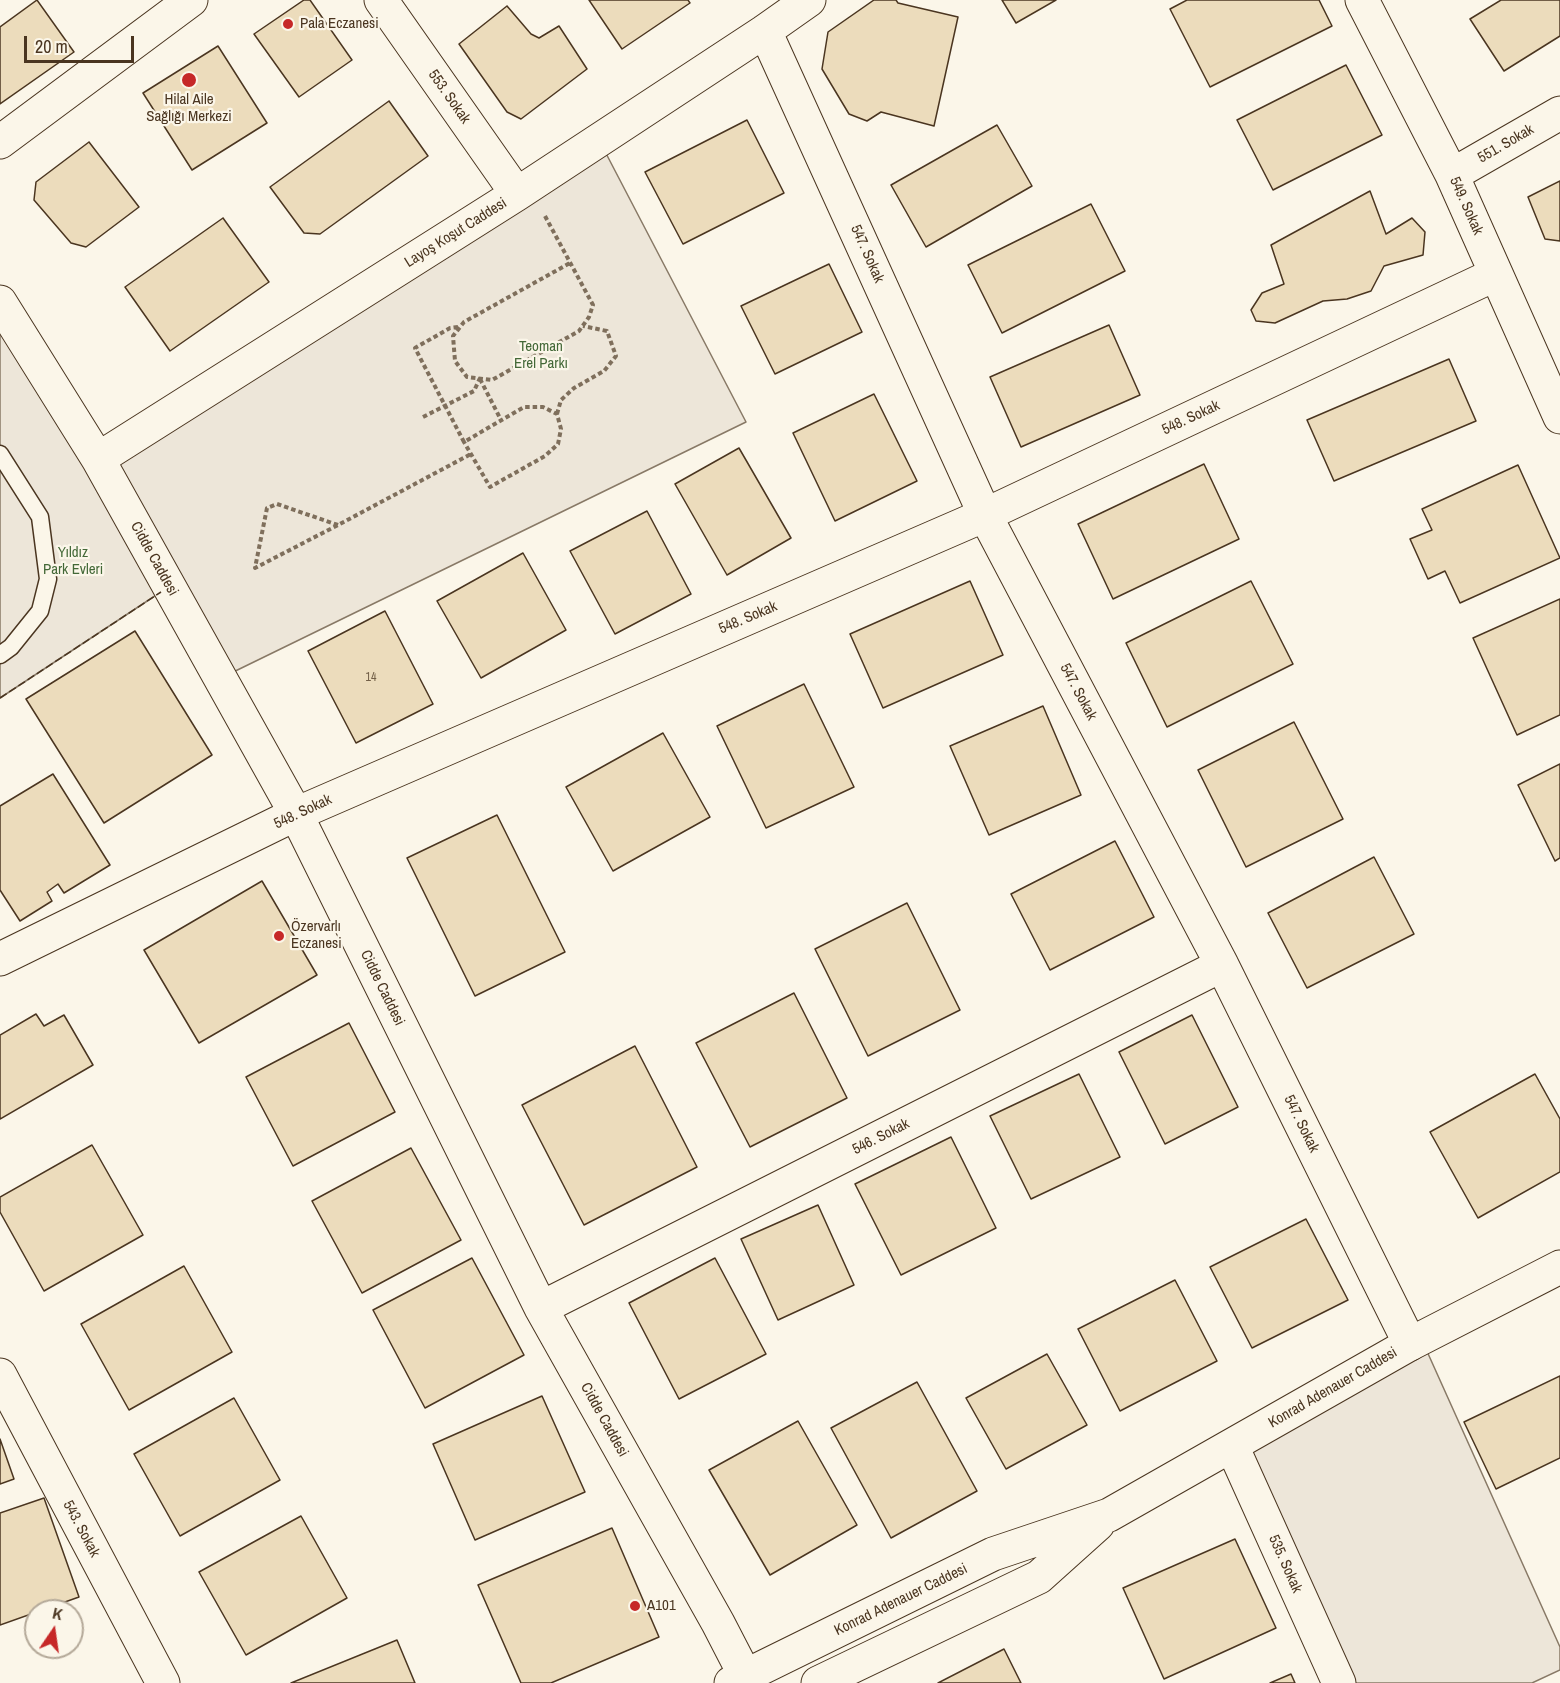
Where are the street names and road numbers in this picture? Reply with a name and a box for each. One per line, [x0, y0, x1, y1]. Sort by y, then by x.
street label: 553. Sokak [424, 67, 474, 127]
street label: 551. Sokak [1475, 121, 1537, 167]
street label: 549. Sokak [1445, 174, 1487, 238]
street label: Layoş Koşut Caddesi [402, 194, 510, 272]
street label: 547. Sokak [846, 222, 888, 286]
street label: 548. Sokak [1159, 397, 1223, 439]
street label: Cidde Caddesi [126, 519, 182, 599]
street label: 548. Sokak [716, 598, 780, 638]
street label: 547. Sokak [1056, 661, 1100, 723]
street label: 548. Sokak [271, 791, 335, 833]
street label: Cidde Caddesi [356, 947, 408, 1029]
street label: 547. Sokak [1279, 1092, 1323, 1156]
street label: 546. Sokak [849, 1115, 913, 1159]
street label: Konrad Adenauer Caddesi [1265, 1344, 1401, 1432]
street label: Cidde Caddesi [576, 1380, 632, 1460]
street label: 543. Sokak [59, 1498, 103, 1560]
street label: 535. Sokak [1264, 1532, 1306, 1596]
street label: Konrad Adenauer Caddesi [832, 1560, 970, 1640]

